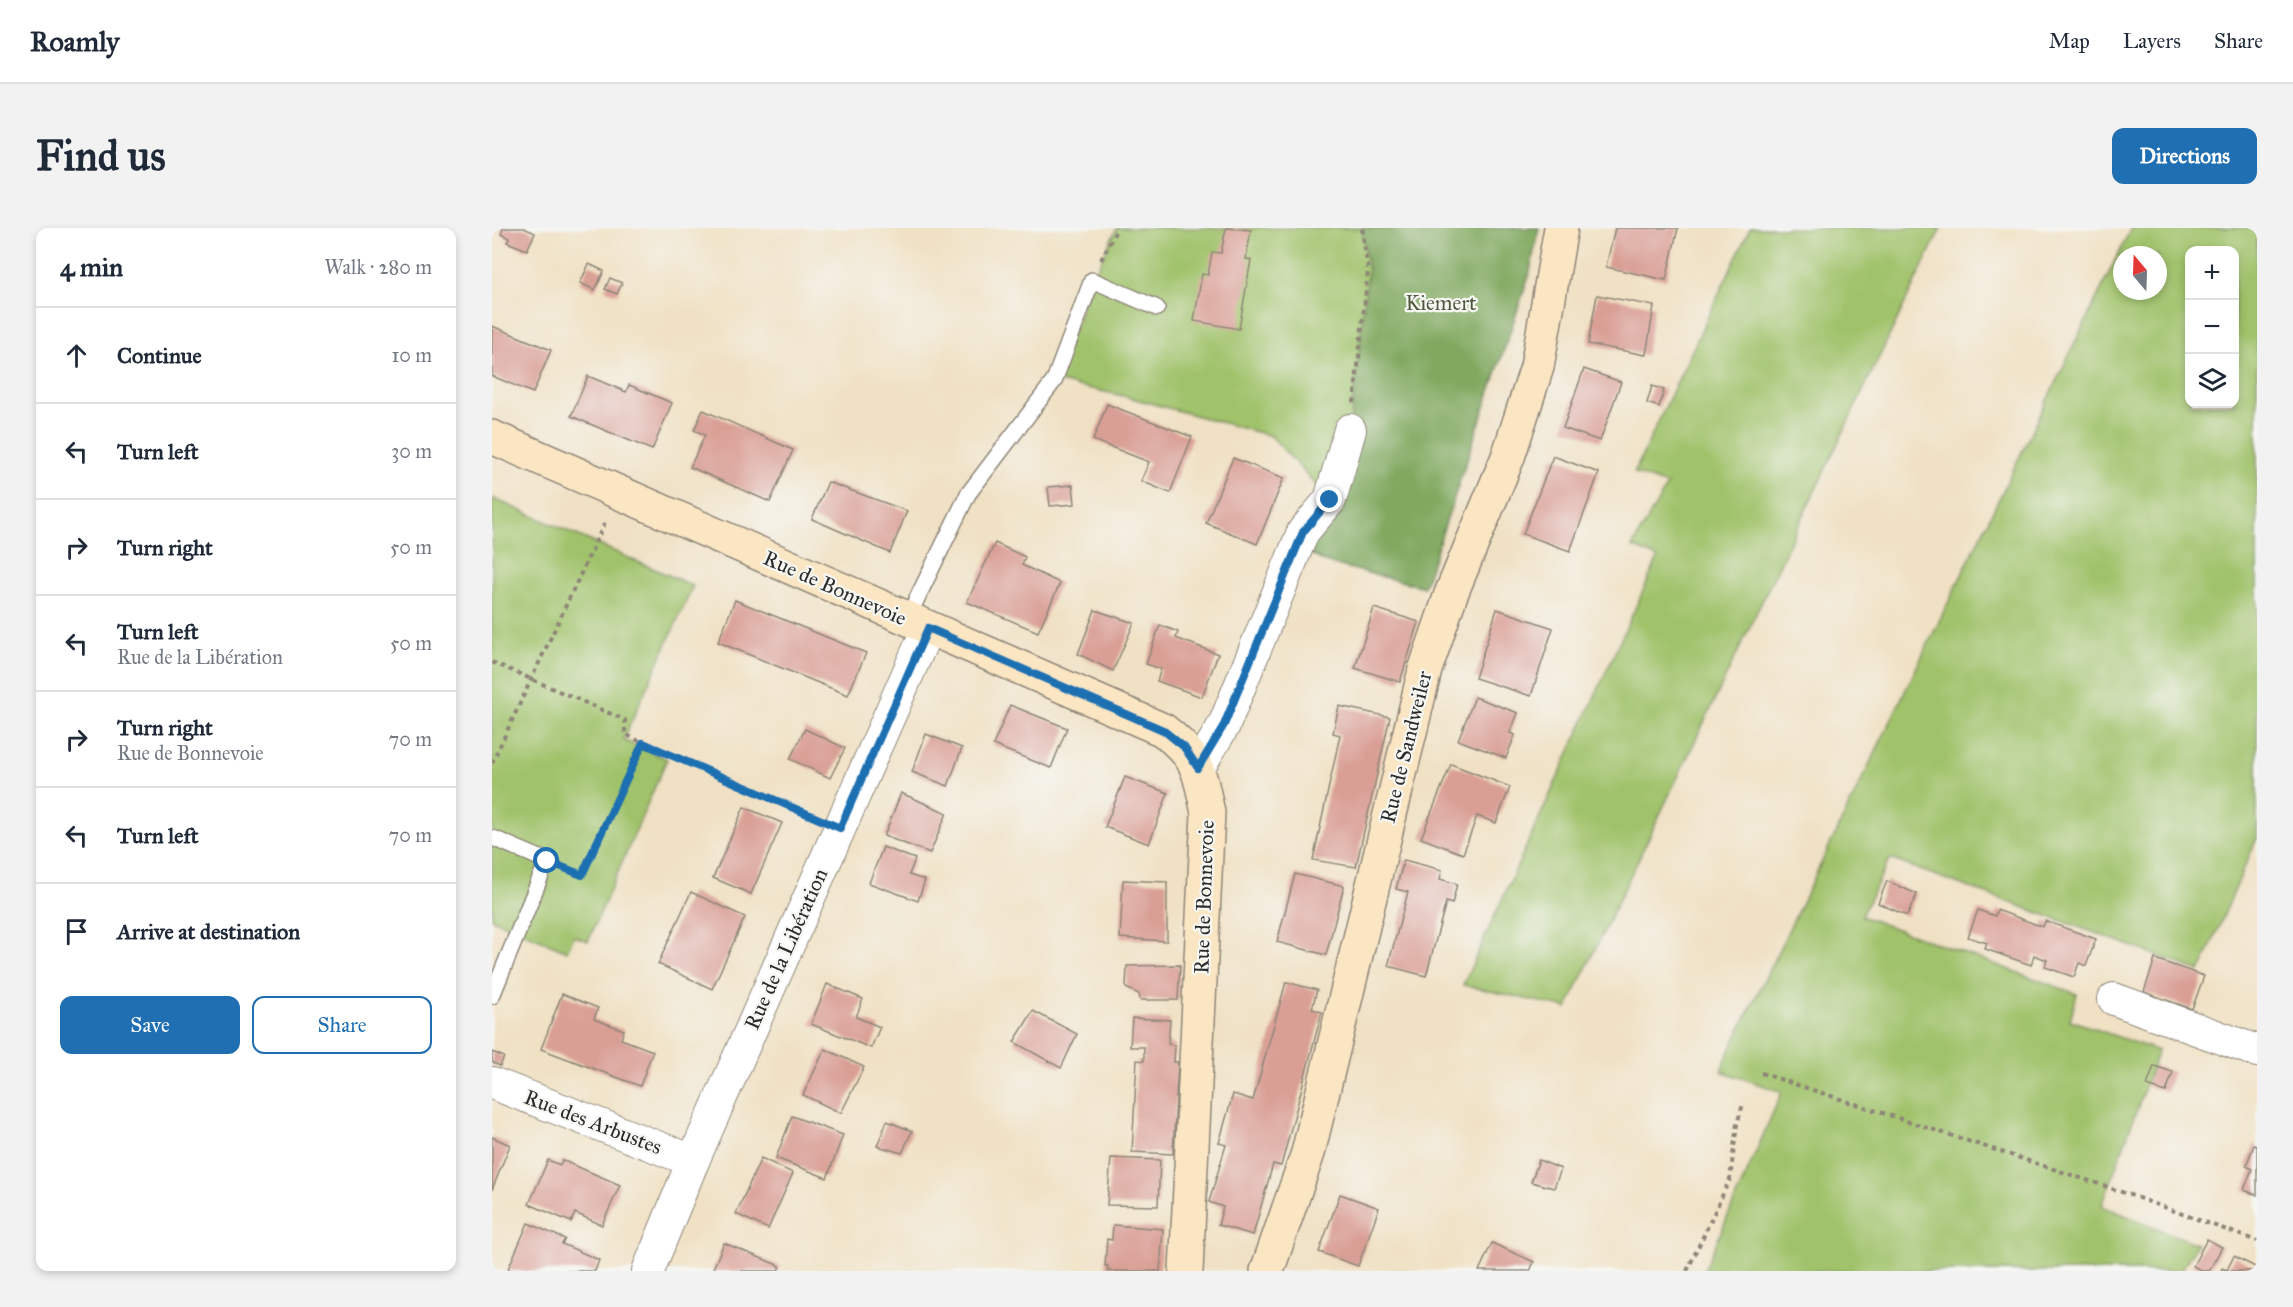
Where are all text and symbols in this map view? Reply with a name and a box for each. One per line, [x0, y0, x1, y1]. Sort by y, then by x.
text: Roamly [30, 24, 119, 59]
text: Map [2049, 28, 2090, 54]
text: Layers [2123, 28, 2181, 54]
text: Share [2214, 28, 2263, 54]
button: Directions [2112, 128, 2257, 184]
text: Find us [36, 130, 166, 182]
north arrow [2113, 246, 2167, 300]
map controls [2185, 246, 2239, 408]
button: + [2185, 246, 2239, 300]
text: 4 min [60, 251, 123, 283]
text: Walk · 280 m [325, 255, 432, 279]
park label: Kiemert [1406, 290, 1477, 316]
button: − [2185, 300, 2239, 354]
icon: ahead [60, 339, 93, 372]
text: Continue [117, 342, 202, 369]
text: 10 m [391, 343, 432, 367]
button: layers [2185, 354, 2239, 408]
icon: left [60, 435, 93, 468]
text: Turn left [117, 438, 199, 465]
text: 30 m [391, 439, 432, 463]
route end [1316, 486, 1342, 512]
icon: right [60, 531, 93, 564]
text: Turn right [117, 534, 213, 561]
text: 50 m [390, 535, 432, 559]
street label: Rue de Bonnevoie [759, 545, 911, 631]
text: Turn left [117, 618, 199, 645]
icon: left [60, 627, 93, 660]
text: 50 m [390, 631, 432, 655]
text: Rue de la Libération [117, 645, 283, 669]
street label: Rue de Sandweiler [1375, 668, 1438, 826]
text: Turn right [117, 714, 213, 741]
icon: right [60, 723, 93, 756]
text: 70 m [389, 727, 432, 751]
text: Rue de Bonnevoie [117, 741, 264, 765]
icon: left [60, 819, 93, 852]
street label: Rue de Bonnevoie [1188, 819, 1220, 974]
text: Turn left [117, 822, 199, 849]
text: 70 m [389, 823, 432, 847]
route start [533, 847, 559, 873]
street label: Rue de la Libération [739, 864, 833, 1034]
icon: arrive [60, 915, 93, 948]
text: Arrive at destination [117, 918, 300, 945]
button: Save [60, 996, 240, 1054]
button: Share [252, 996, 432, 1054]
street label: Rue des Arbustes [520, 1084, 666, 1160]

